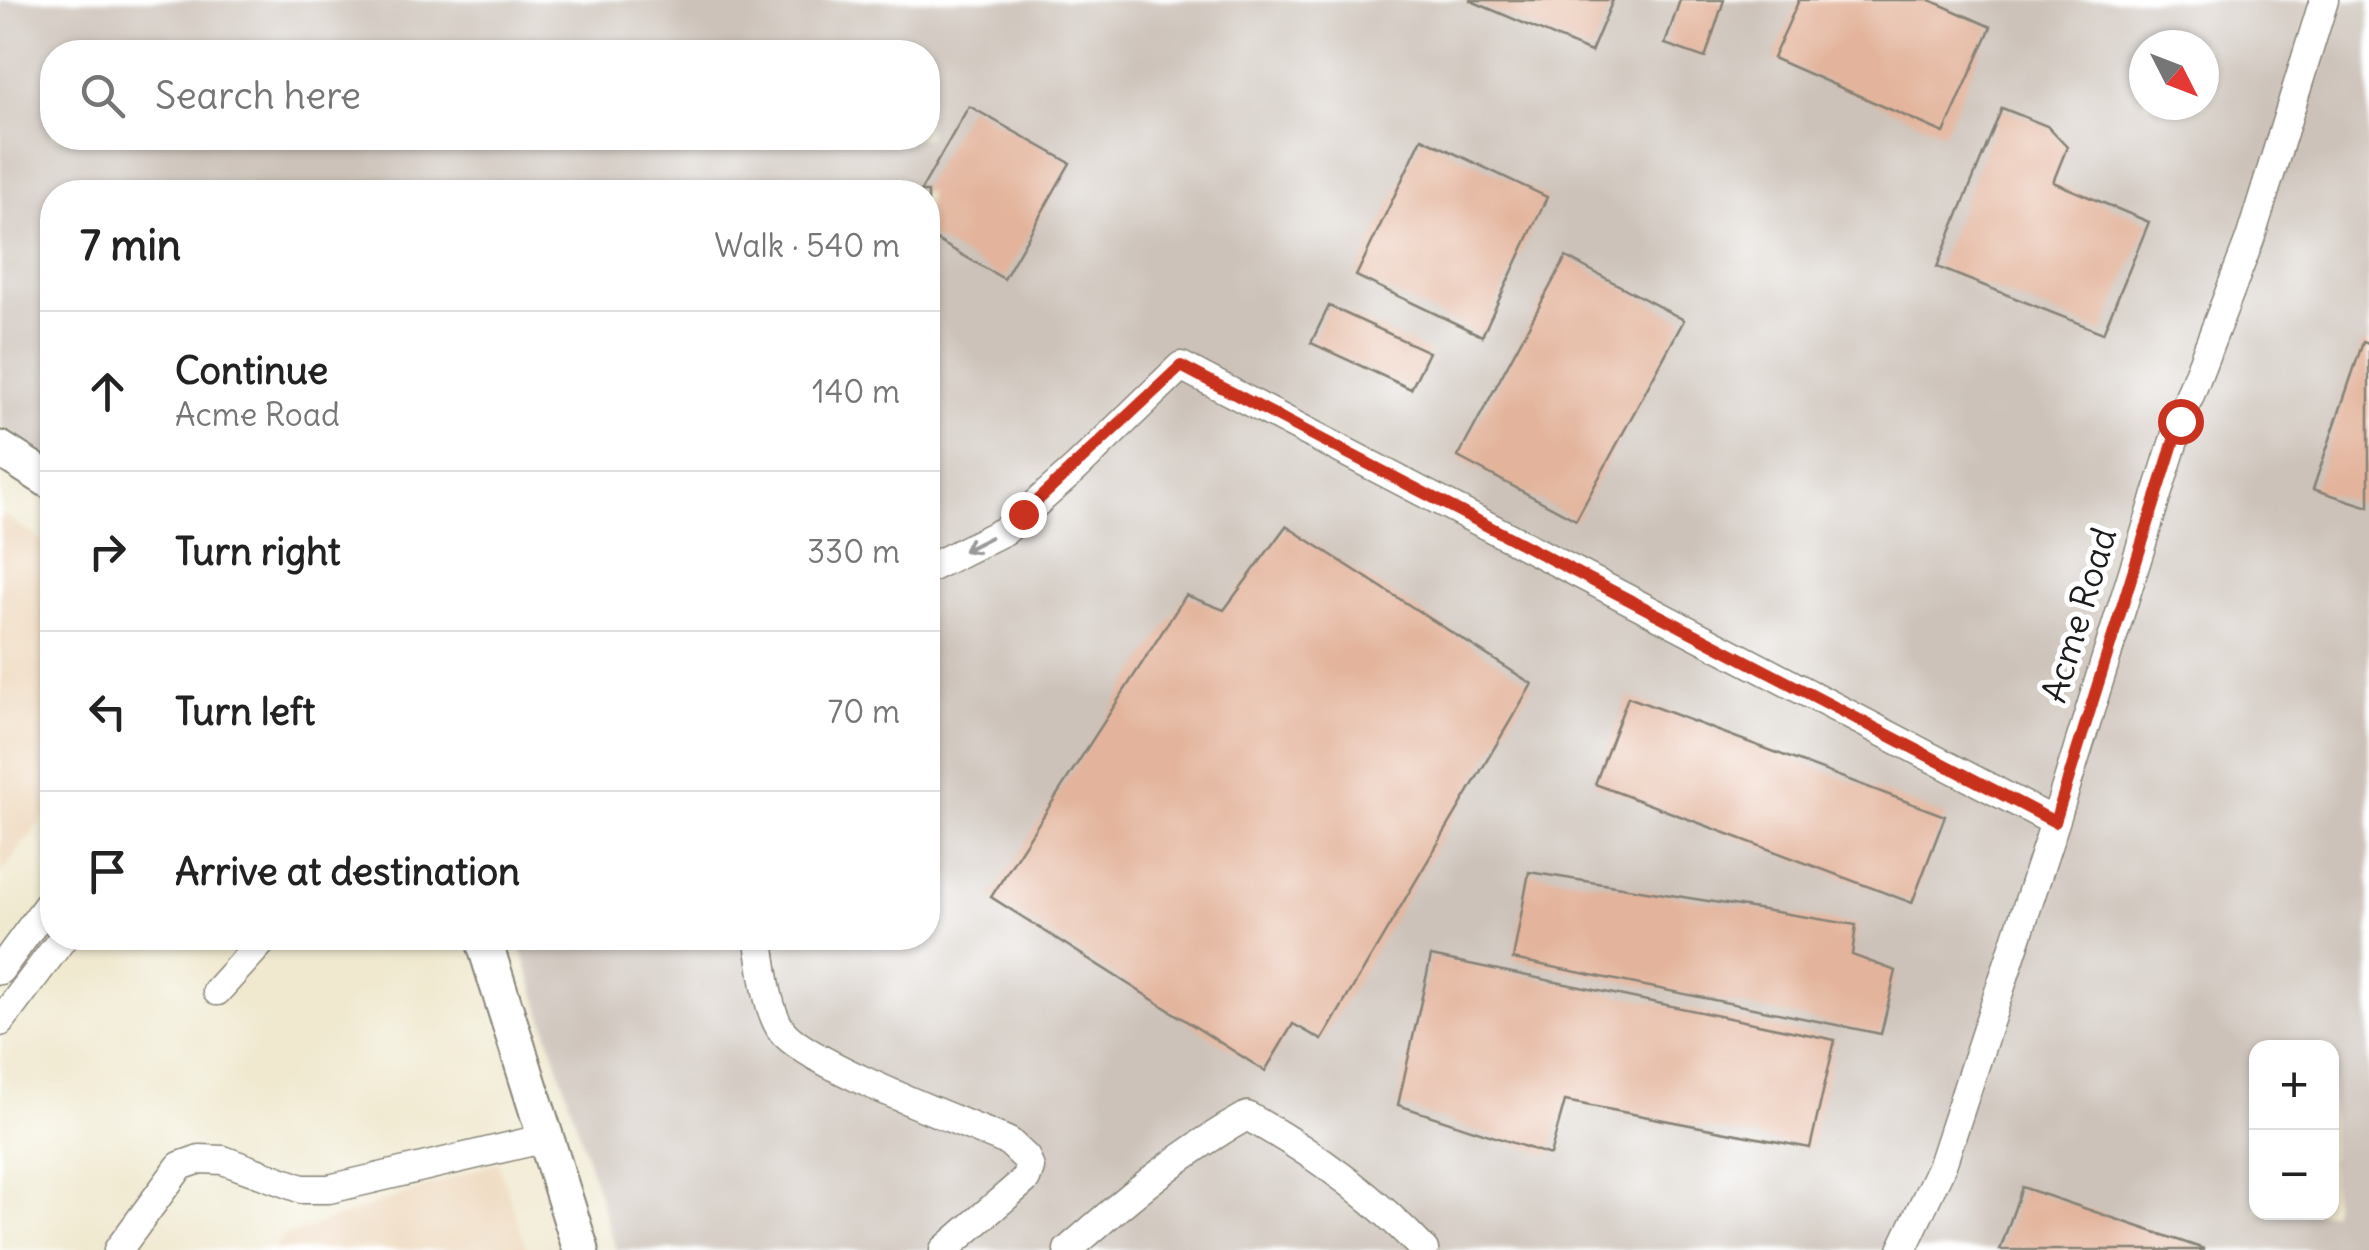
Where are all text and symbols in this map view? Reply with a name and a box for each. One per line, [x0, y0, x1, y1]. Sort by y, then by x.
north arrow [2129, 30, 2219, 120]
search box [40, 40, 940, 150]
icon: search [75, 68, 130, 123]
text: Search here [155, 72, 361, 119]
text: 7 min [80, 219, 181, 271]
text: Walk · 540 m [714, 225, 900, 266]
text: Continue [175, 347, 328, 394]
icon: ahead [80, 364, 135, 419]
text: 140 m [812, 371, 900, 412]
text: Acme Road [175, 394, 340, 435]
route start [2158, 399, 2204, 445]
route end [1001, 492, 1047, 538]
street label: Acme Road [2031, 522, 2125, 707]
icon: right [80, 524, 135, 579]
text: Turn right [175, 528, 341, 575]
text: 330 m [807, 531, 900, 572]
one-way arrow [963, 535, 992, 554]
icon: left [80, 684, 135, 739]
text: Turn left [175, 688, 315, 735]
text: 70 m [828, 691, 900, 732]
icon: arrive [80, 844, 135, 899]
text: Arrive at destination [175, 848, 520, 895]
map controls [2249, 1040, 2339, 1220]
button: + [2249, 1040, 2339, 1130]
button: − [2249, 1130, 2339, 1220]

